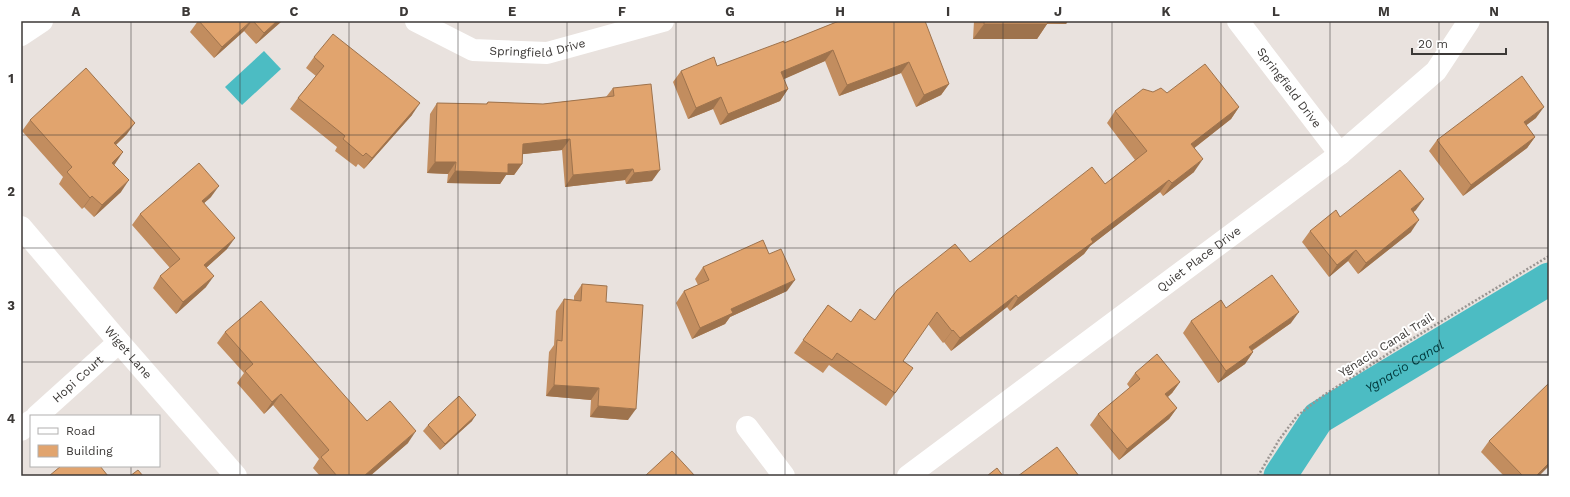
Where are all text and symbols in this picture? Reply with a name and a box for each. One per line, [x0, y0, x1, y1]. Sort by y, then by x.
text: A [72, 4, 81, 19]
text: B [182, 4, 191, 19]
text: C [290, 4, 299, 19]
text: D [399, 4, 409, 19]
text: E [508, 4, 516, 19]
text: F [618, 4, 626, 19]
text: G [725, 4, 735, 19]
text: H [835, 4, 845, 19]
text: I [946, 4, 950, 19]
text: J [1054, 4, 1062, 19]
text: K [1161, 4, 1171, 19]
text: L [1272, 4, 1280, 19]
text: M [1378, 4, 1390, 19]
text: N [1489, 4, 1499, 19]
scale bar [1412, 30, 1506, 56]
street label: Springfield Drive [489, 36, 587, 60]
text: 20 m [1418, 37, 1448, 51]
street label: Springfield Drive [1254, 45, 1324, 131]
text: 1 [8, 71, 14, 86]
text: 2 [7, 184, 15, 199]
street label: Quiet Place Drive [1154, 223, 1244, 295]
text: 3 [7, 298, 15, 313]
street label: Ygnacio Canal Trail [1336, 310, 1436, 380]
street label: Wiget Lane [101, 323, 155, 382]
water label: Ygnacio Canal [1362, 336, 1446, 396]
street label: Hopi Court [50, 353, 106, 406]
text: 4 [7, 411, 16, 426]
legend [30, 415, 160, 467]
text: Road [66, 424, 95, 438]
text: Building [66, 444, 113, 458]

